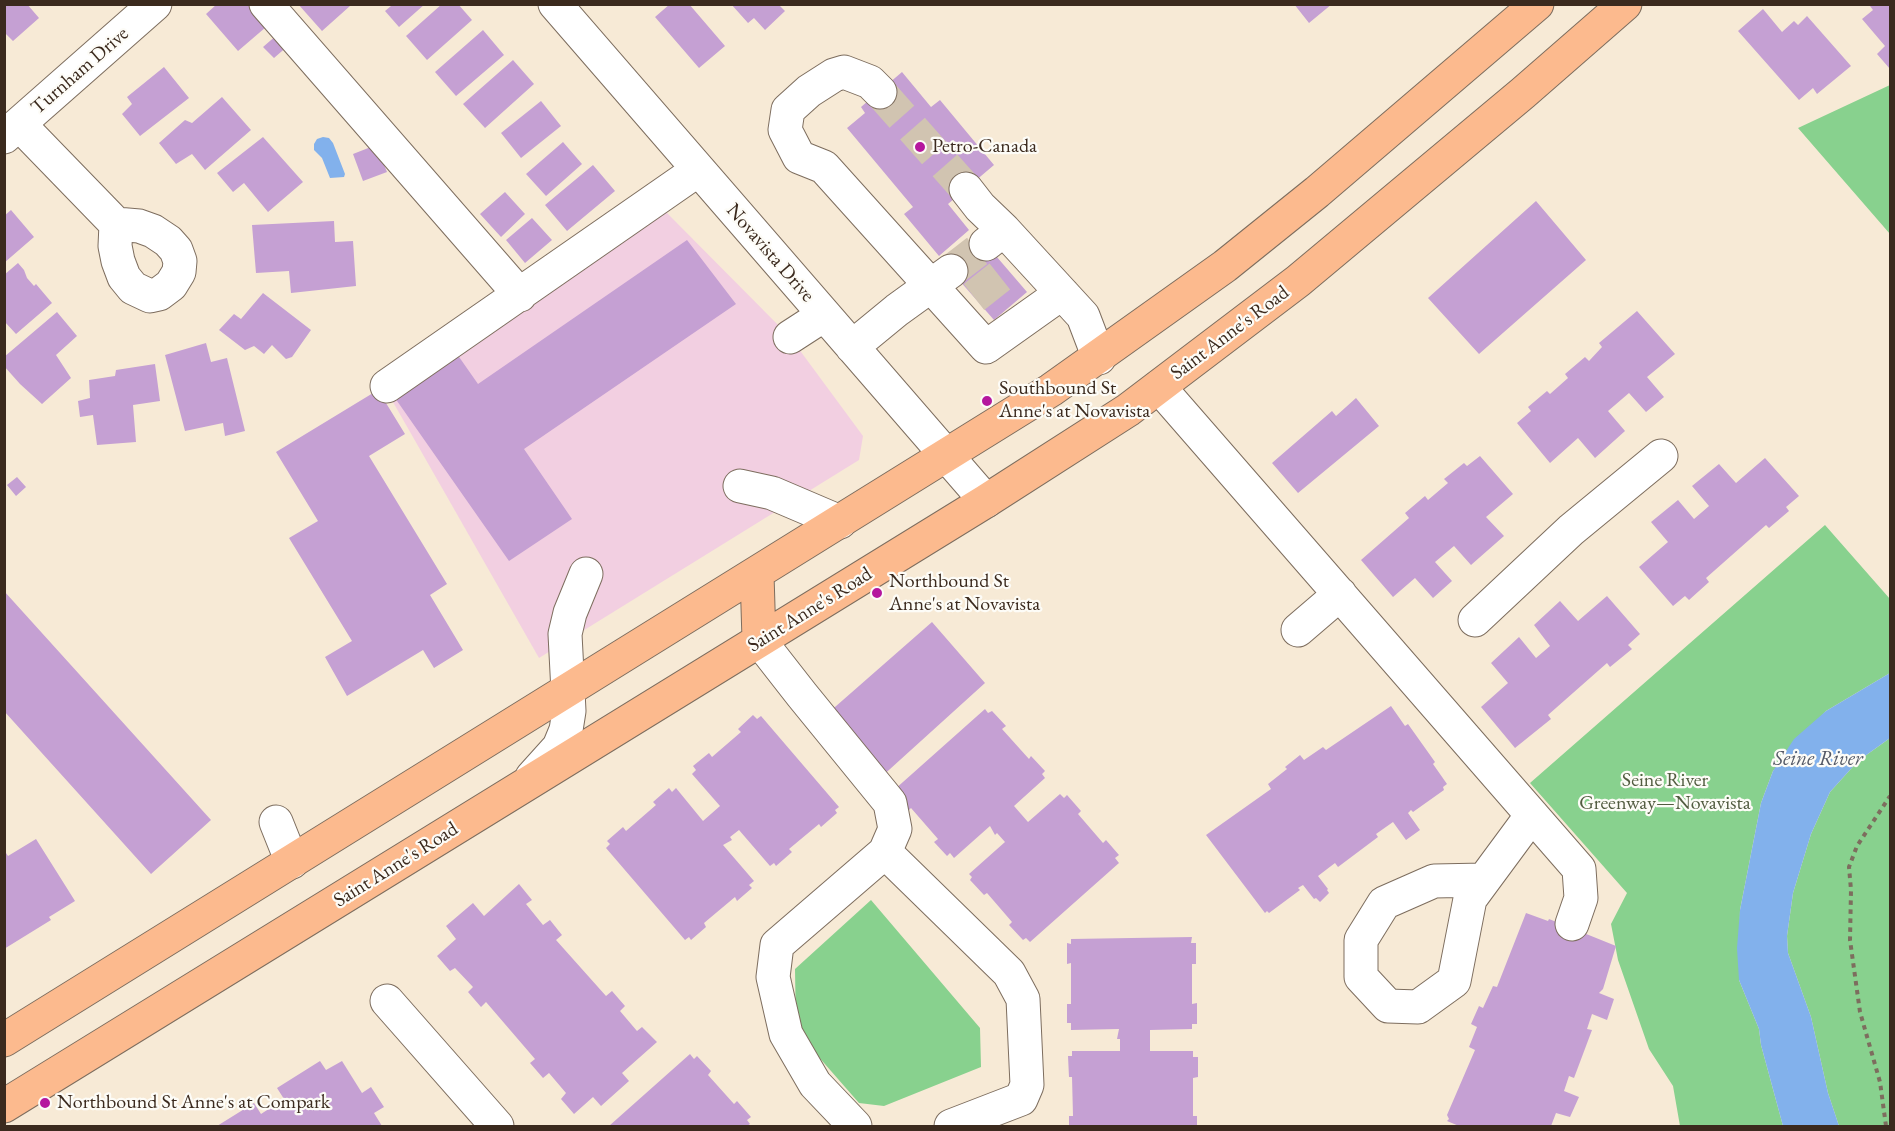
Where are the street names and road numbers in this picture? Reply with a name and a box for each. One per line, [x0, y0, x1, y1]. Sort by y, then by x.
street label: Turnham Drive [26, 22, 134, 120]
street label: Novavista Drive [721, 199, 819, 307]
street label: Saint Anne's Road [1166, 281, 1294, 385]
street label: Saint Anne's Road [743, 562, 877, 658]
street label: Saint Anne's Road [329, 817, 463, 913]

